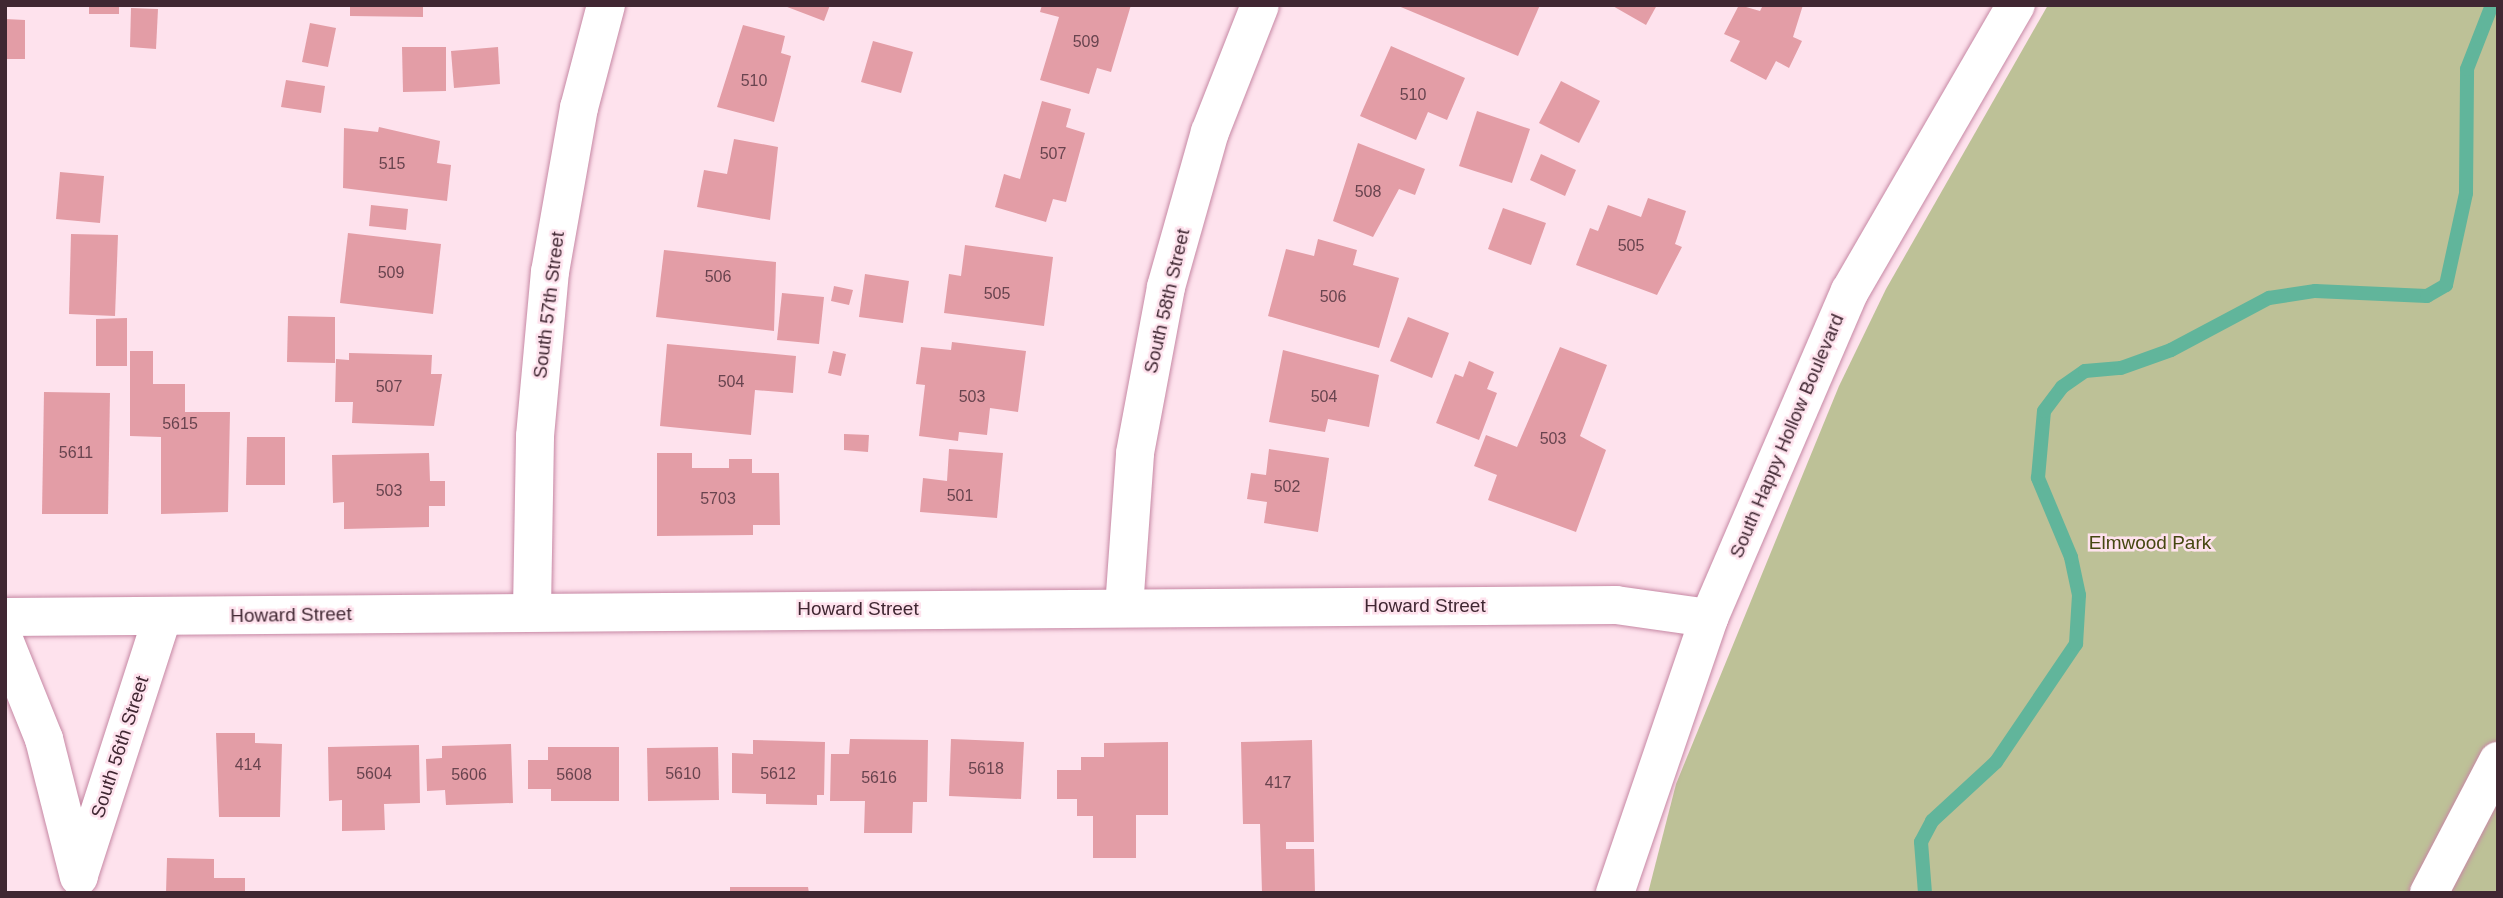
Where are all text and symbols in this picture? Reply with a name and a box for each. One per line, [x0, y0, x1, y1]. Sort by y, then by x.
house number: 509 [1073, 32, 1099, 52]
house number: 510 [741, 71, 767, 91]
house number: 510 [1400, 85, 1426, 105]
house number: 507 [1040, 144, 1066, 164]
house number: 515 [379, 154, 405, 174]
house number: 508 [1355, 182, 1381, 202]
street label: South 58th Street [1139, 226, 1195, 376]
street label: South 57th Street [529, 230, 569, 380]
house number: 505 [1618, 236, 1644, 256]
house number: 509 [378, 263, 404, 283]
house number: 506 [705, 267, 731, 287]
house number: 505 [984, 284, 1010, 304]
house number: 506 [1320, 287, 1346, 307]
street label: South Happy Hollow Boulevard [1725, 311, 1849, 561]
house number: 504 [718, 372, 744, 392]
house number: 507 [376, 377, 402, 397]
house number: 503 [959, 387, 985, 407]
house number: 504 [1311, 387, 1337, 407]
house number: 5615 [162, 414, 198, 434]
house number: 503 [1540, 429, 1566, 449]
house number: 5611 [59, 443, 93, 463]
house number: 502 [1274, 477, 1300, 497]
house number: 503 [376, 481, 402, 501]
house number: 501 [947, 486, 973, 506]
house number: 5703 [700, 489, 736, 509]
park label: Elmwood Park [2089, 532, 2211, 554]
street label: Howard Street [1364, 595, 1486, 617]
street label: Howard Street [797, 598, 919, 620]
street label: Howard Street [230, 603, 352, 627]
street label: South 56th Street [86, 673, 154, 821]
house number: 414 [235, 755, 261, 775]
house number: 5618 [968, 759, 1004, 779]
house number: 5604 [356, 764, 392, 784]
house number: 5610 [665, 764, 701, 784]
house number: 5612 [760, 764, 796, 784]
house number: 5606 [451, 765, 487, 785]
house number: 5608 [556, 765, 592, 785]
house number: 5616 [861, 768, 897, 788]
house number: 417 [1265, 773, 1291, 793]

